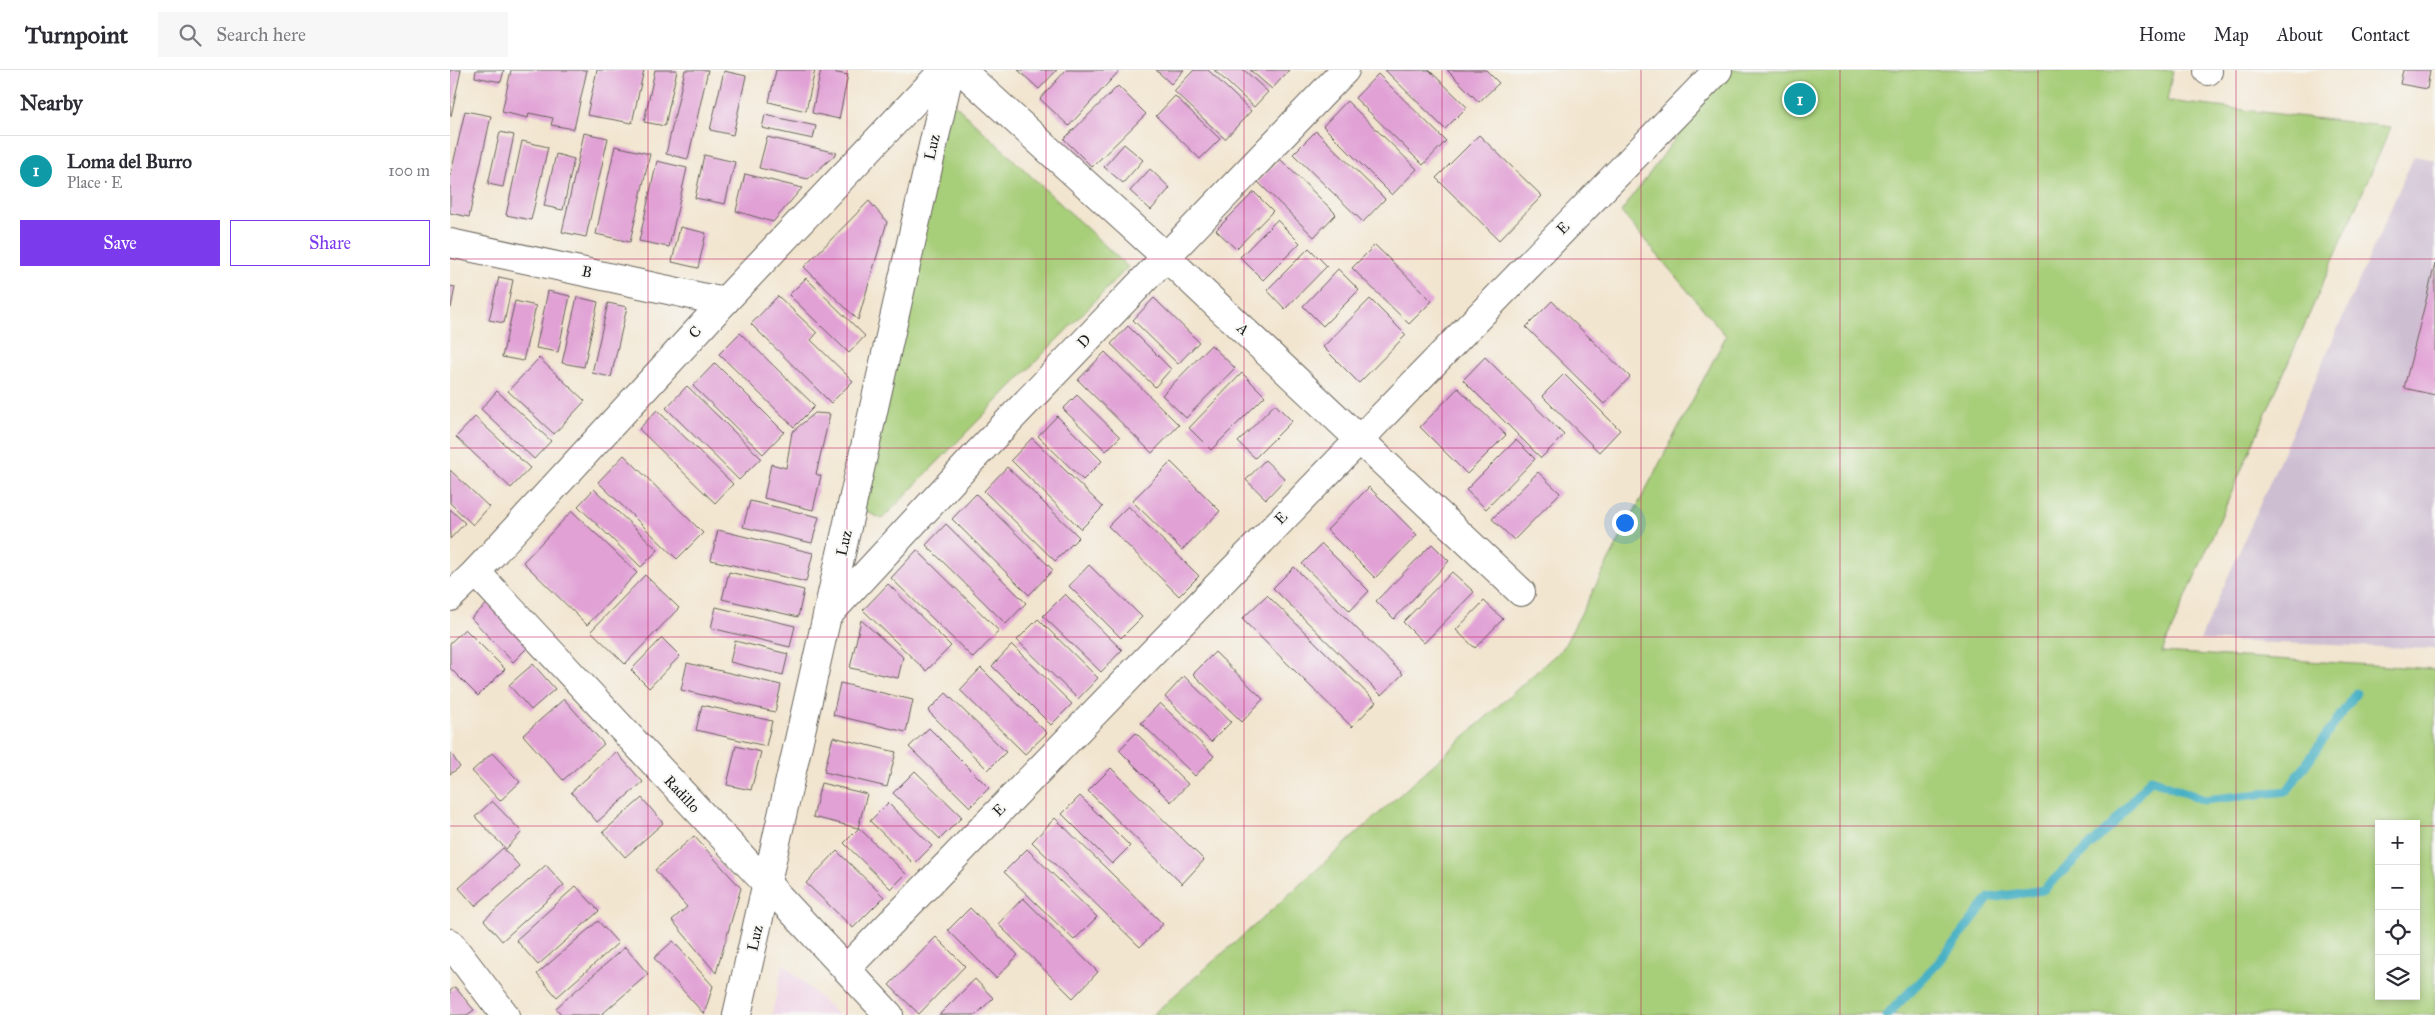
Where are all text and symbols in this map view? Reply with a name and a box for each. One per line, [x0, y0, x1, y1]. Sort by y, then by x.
search box [158, 12, 508, 57]
text: Turnpoint [25, 20, 128, 50]
icon: search [176, 21, 204, 49]
text: Search here [216, 23, 306, 46]
text: Home [2139, 24, 2186, 46]
text: Map [2214, 24, 2249, 46]
text: About [2277, 24, 2323, 46]
text: Contact [2351, 24, 2410, 46]
pin: 1 [1784, 80, 1816, 118]
text: Nearby [20, 90, 83, 116]
street label: Luz [920, 132, 944, 162]
text: Loma del Burro [67, 150, 192, 173]
text: 1 [33, 161, 39, 180]
text: 100 m [388, 161, 430, 180]
text: Place · E [67, 173, 123, 192]
street label: E [1553, 218, 1573, 238]
button: Save [20, 220, 220, 266]
button: Share [230, 220, 430, 266]
street label: B [580, 262, 594, 282]
street label: A [1232, 318, 1253, 339]
street label: C [685, 322, 705, 342]
street label: D [1073, 330, 1095, 352]
street label: E [1271, 508, 1291, 528]
your location [1612, 510, 1638, 536]
street label: Luz [832, 528, 856, 558]
street label: Radillo [660, 772, 704, 817]
street label: E [989, 800, 1009, 820]
map controls [2375, 820, 2420, 1000]
button: + [2375, 820, 2420, 865]
button: − [2375, 865, 2420, 910]
button: locate [2375, 910, 2420, 955]
street label: Luz [743, 923, 767, 953]
button: layers [2375, 955, 2420, 1000]

